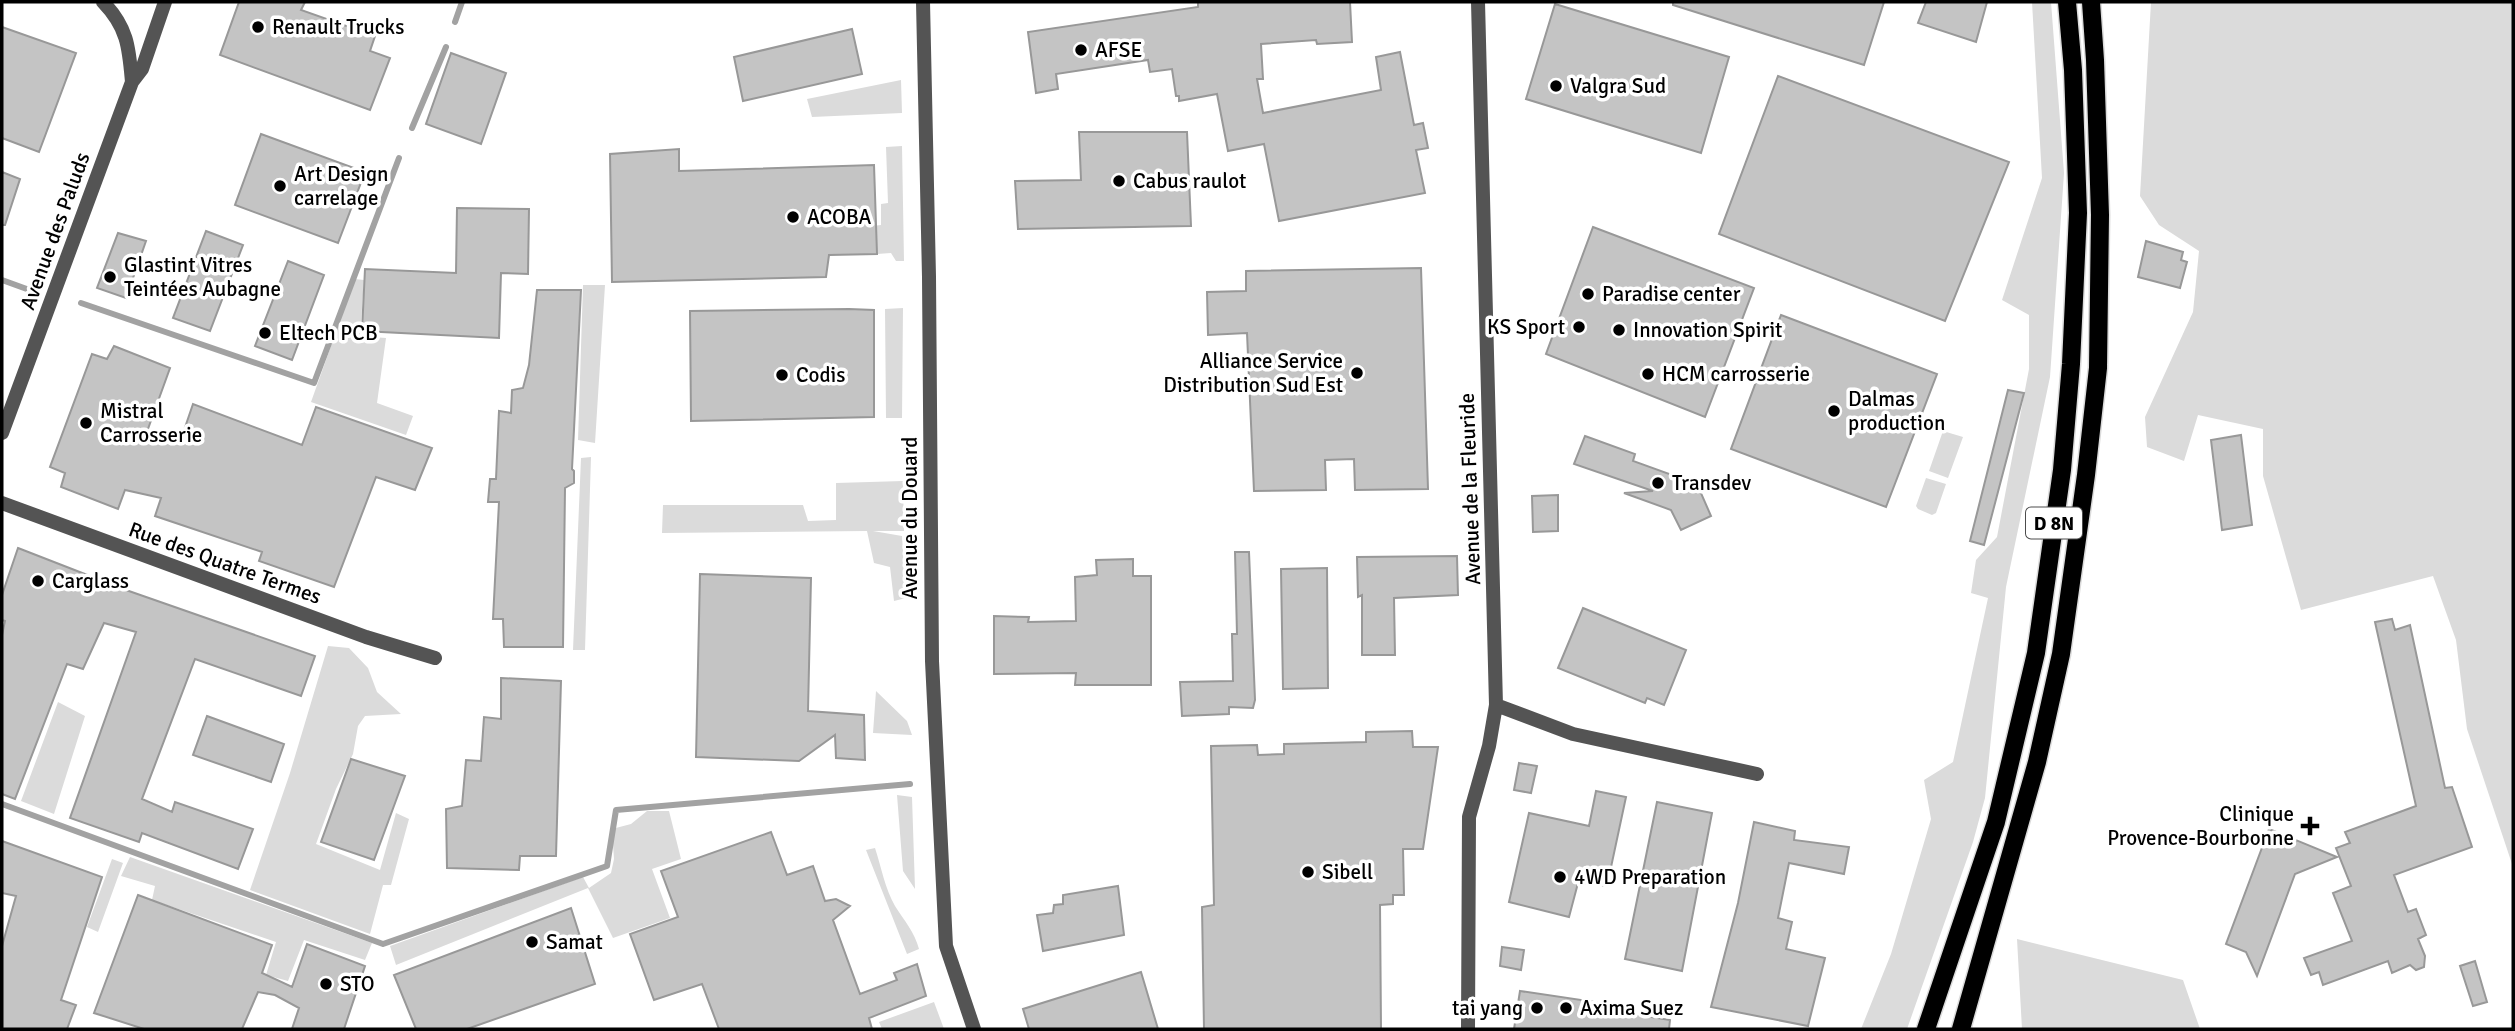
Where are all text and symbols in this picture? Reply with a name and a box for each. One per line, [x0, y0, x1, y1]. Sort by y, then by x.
place label: Renault Trucks [272, 14, 404, 40]
marker: Renault Trucks [250, 19, 266, 35]
place label: AFSE [1095, 37, 1142, 63]
marker: AFSE [1073, 42, 1089, 58]
place label: Valgra Sud [1570, 73, 1666, 99]
marker: Valgra Sud [1548, 78, 1564, 94]
street label: Avenue des Paluds [14, 149, 96, 313]
place label: Art Design carrelage [294, 161, 389, 211]
place label: Cabus raulot [1133, 168, 1246, 194]
marker: Cabus raulot [1111, 173, 1127, 189]
marker: Art Design carrelage [272, 178, 288, 194]
place label: ACOBA [807, 204, 872, 230]
marker: ACOBA [785, 209, 801, 225]
place label: Glastint Vitres Teintées Aubagne [124, 252, 281, 302]
marker: Glastint Vitres Teintées Aubagne [102, 269, 118, 285]
place label: Paradise center [1602, 281, 1741, 307]
marker: Paradise center [1580, 286, 1596, 302]
place label: KS Sport [1487, 314, 1565, 340]
place label: Innovation Spirit [1633, 317, 1782, 343]
marker: KS Sport [1571, 319, 1587, 335]
place label: Eltech PCB [279, 320, 378, 346]
marker: Innovation Spirit [1611, 322, 1627, 338]
marker: Eltech PCB [257, 325, 273, 341]
place label: Alliance Service Distribution Sud Est [1163, 348, 1343, 398]
place label: HCM carrosserie [1662, 361, 1810, 387]
place label: Codis [796, 362, 845, 388]
marker: Alliance Service Distribution Sud Est [1349, 365, 1365, 381]
marker: HCM carrosserie [1640, 366, 1656, 382]
marker: Codis [774, 367, 790, 383]
place label: Dalmas production [1848, 386, 1945, 436]
street label: Avenue de la Fleuride [1454, 392, 1486, 586]
place label: Mistral Carrosserie [100, 398, 202, 448]
marker: Dalmas production [1826, 403, 1842, 419]
marker: Mistral Carrosserie [78, 415, 94, 431]
street label: Avenue du Douard [897, 437, 923, 599]
place label: Transdev [1672, 470, 1752, 496]
marker: Transdev [1650, 475, 1666, 491]
road number: D 8N [2026, 508, 2082, 538]
street label: Rue des Quatre Termes [125, 516, 325, 610]
place label: Carglass [52, 568, 129, 594]
marker: Carglass [30, 573, 46, 589]
place label: Clinique Provence-Bourbonne [2107, 801, 2294, 851]
marker: Clinique Provence-Bourbonne [2300, 816, 2320, 836]
place label: Sibell [1322, 859, 1373, 885]
marker: Sibell [1300, 864, 1316, 880]
place label: 4WD Preparation [1574, 864, 1726, 890]
marker: 4WD Preparation [1552, 869, 1568, 885]
place label: Samat [546, 929, 603, 955]
marker: Samat [524, 934, 540, 950]
place label: STO [340, 971, 375, 997]
marker: STO [318, 976, 334, 992]
place label: tai yang [1452, 995, 1523, 1021]
place label: Axima Suez [1580, 995, 1683, 1021]
marker: tai yang [1529, 1000, 1545, 1016]
marker: Axima Suez [1558, 1000, 1574, 1016]

